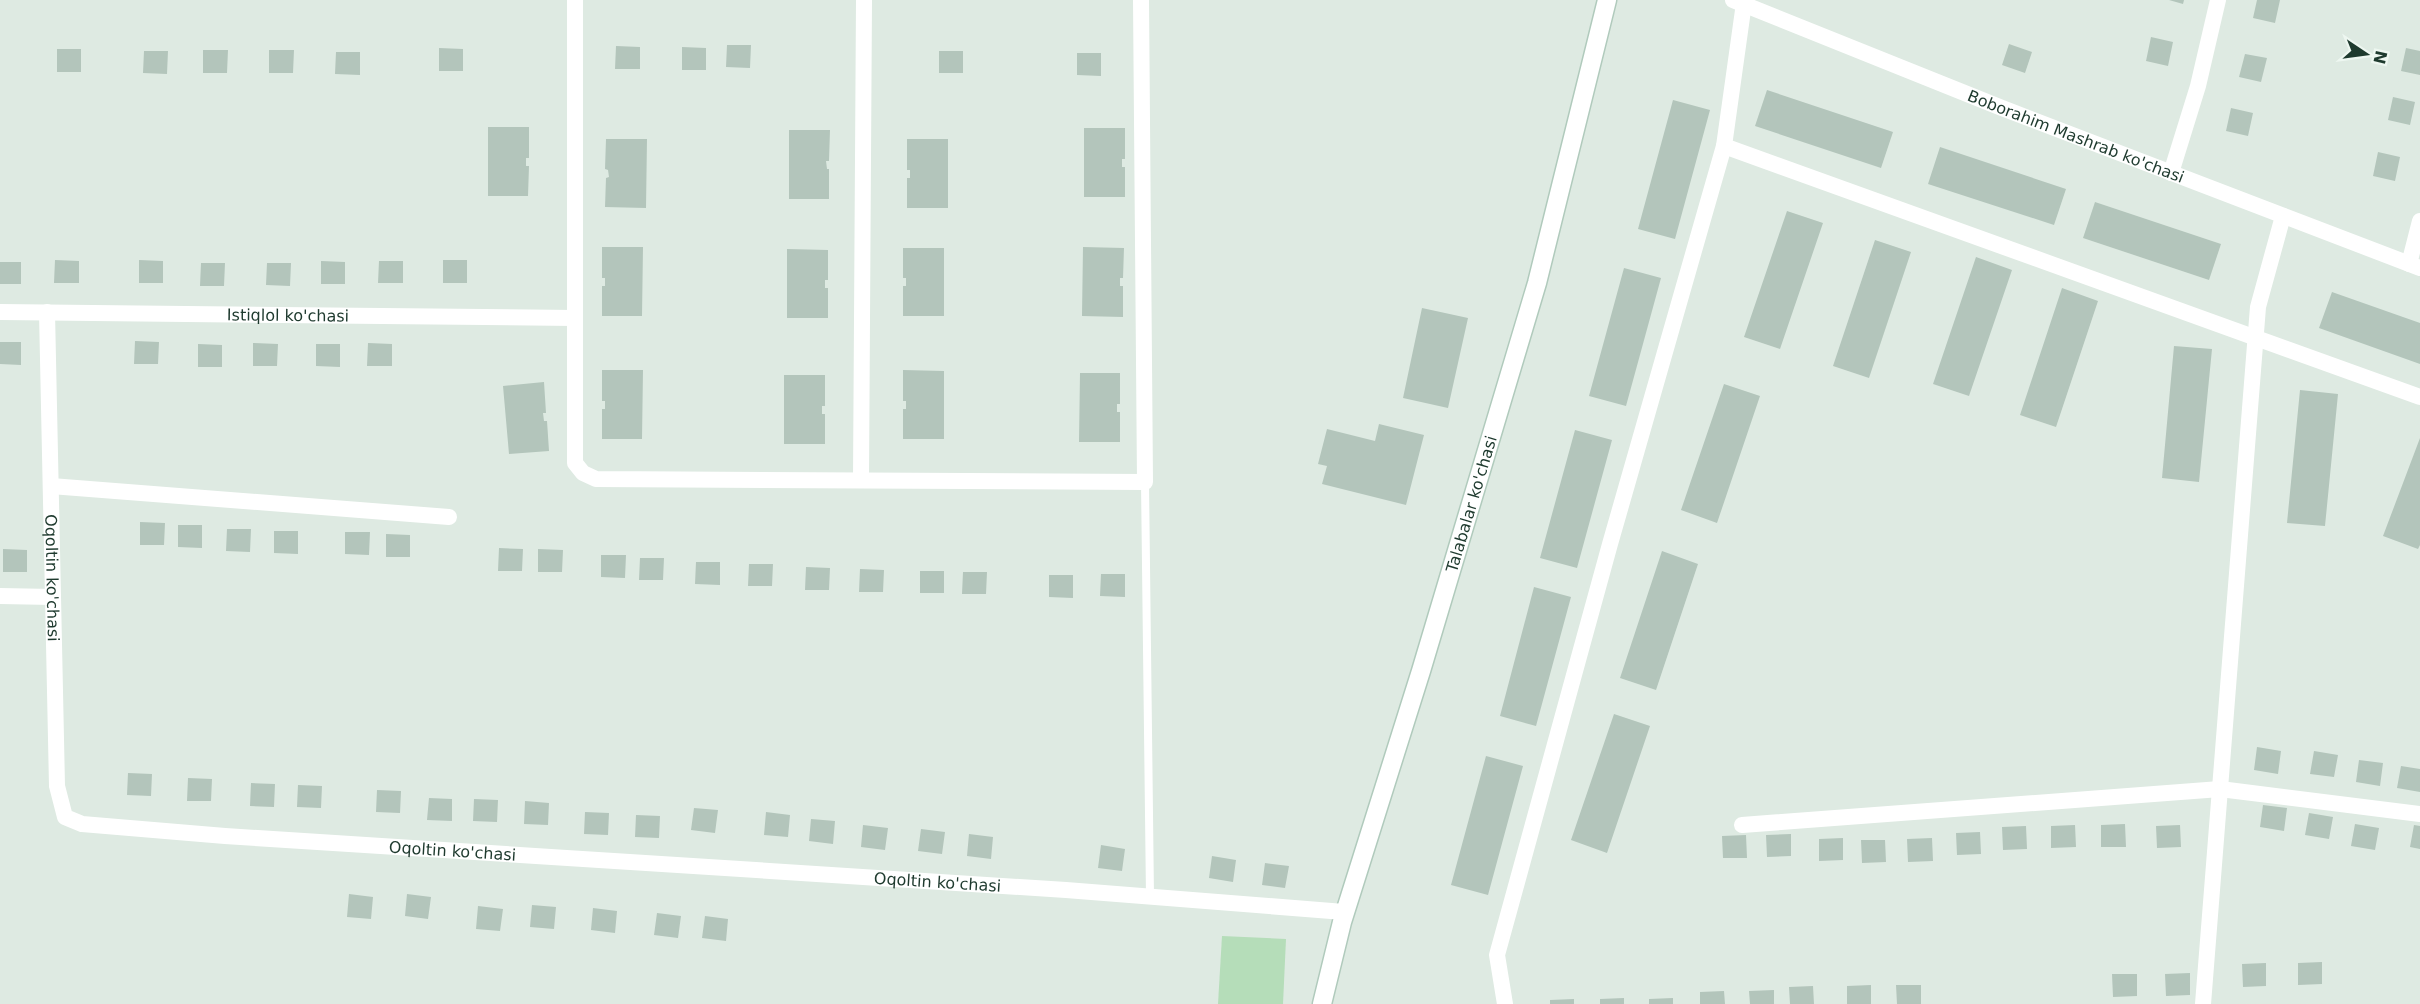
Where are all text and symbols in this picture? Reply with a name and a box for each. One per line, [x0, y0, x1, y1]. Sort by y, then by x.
north arrow [2336, 24, 2396, 84]
text: N [2369, 49, 2391, 66]
street label: Boborahim Mashrab ko'chasi [1965, 86, 2187, 187]
street label: Istiqlol ko'chasi [227, 305, 349, 326]
street label: Talabalar ko'chasi [1442, 433, 1501, 575]
street label: Oqoltin ko'chasi [41, 514, 63, 642]
street label: Oqoltin ko'chasi [388, 838, 517, 865]
street label: Oqoltin ko'chasi [873, 869, 1002, 896]

